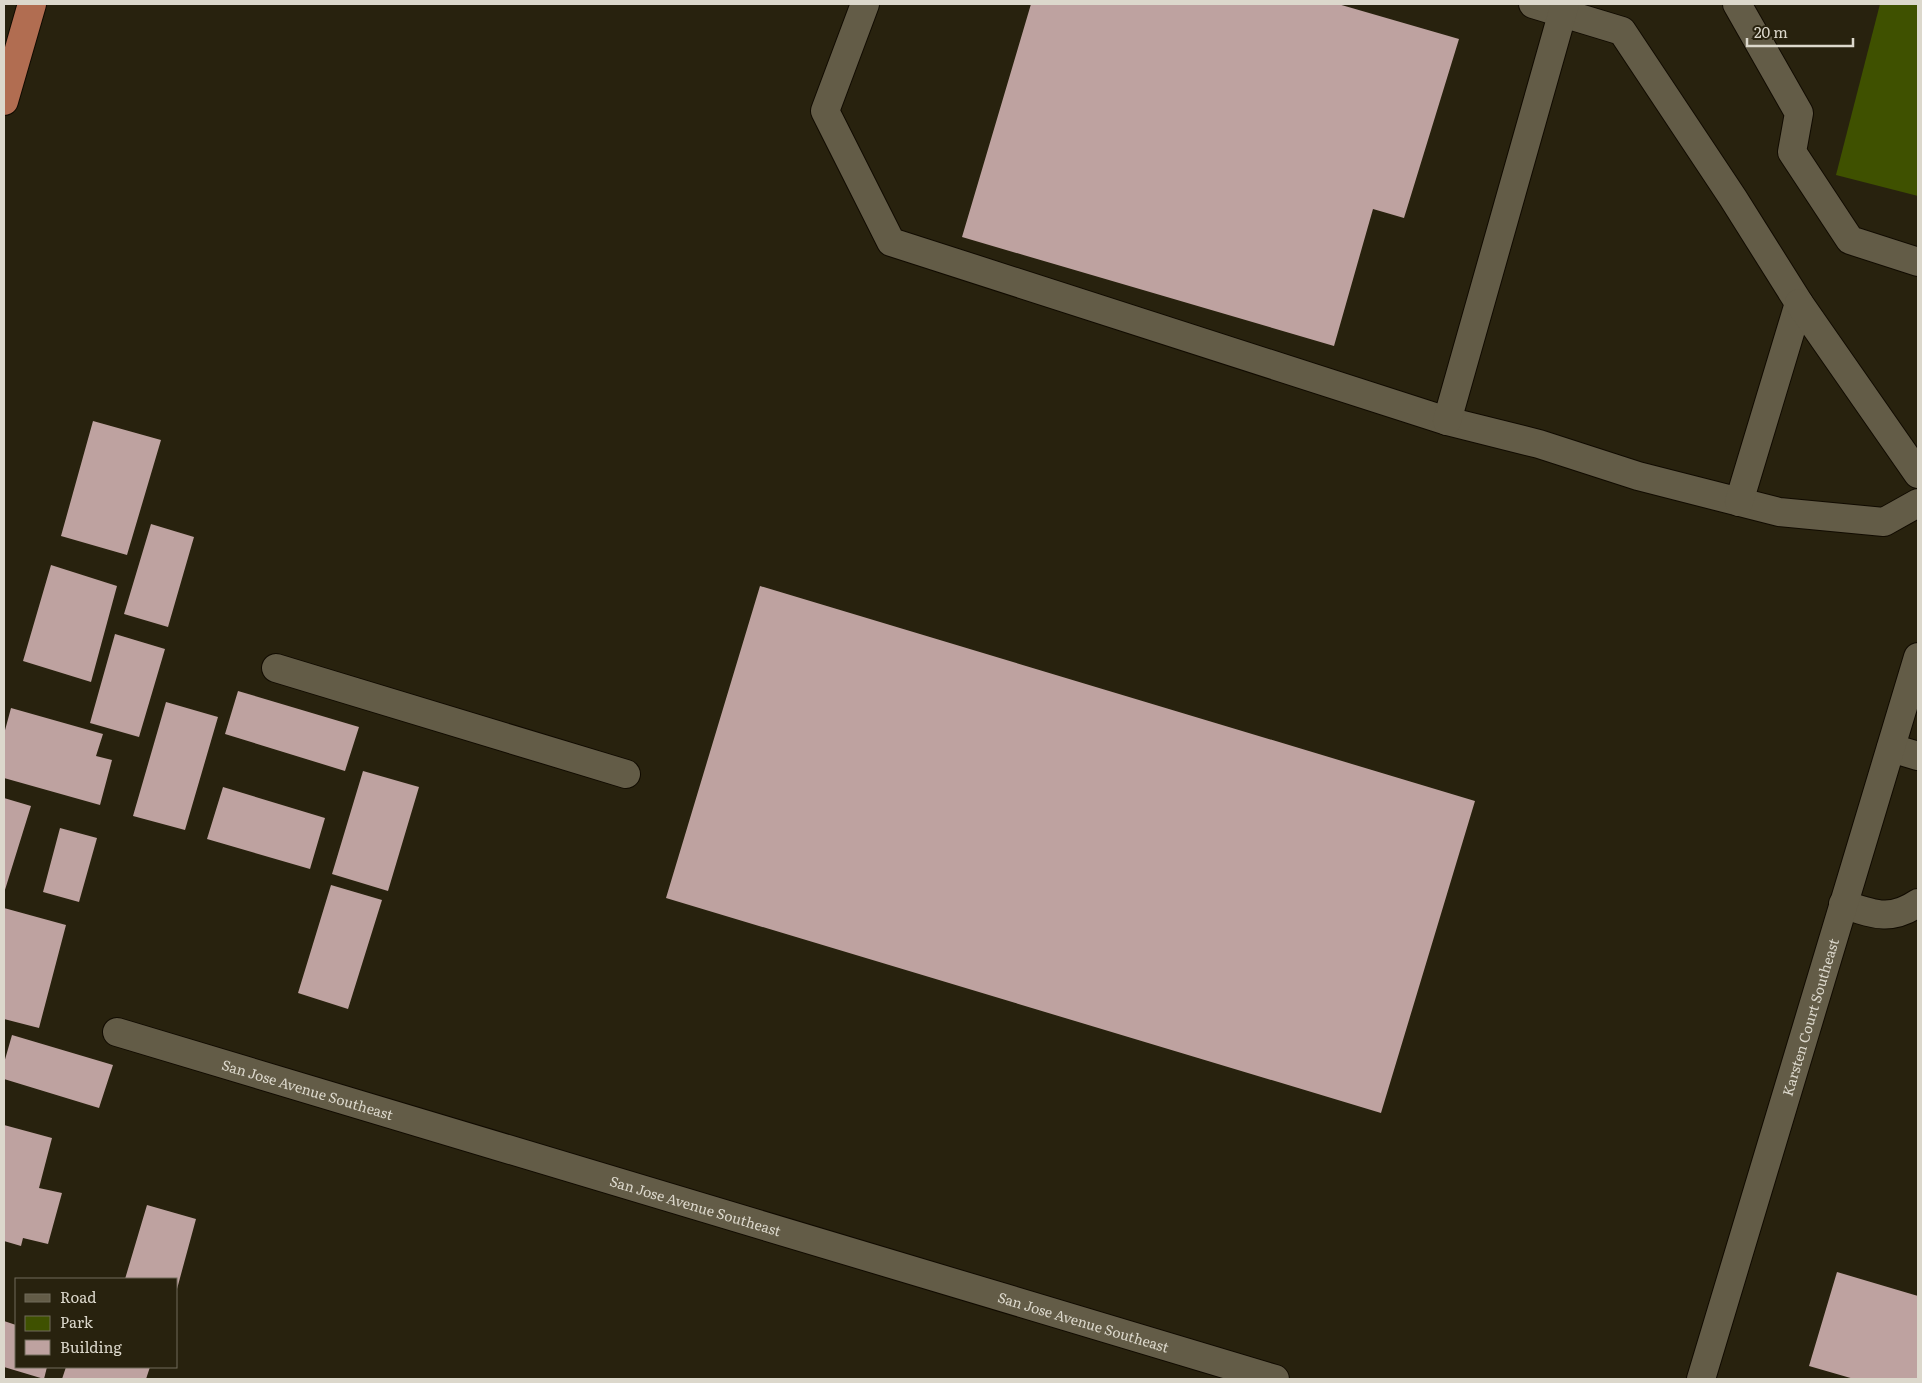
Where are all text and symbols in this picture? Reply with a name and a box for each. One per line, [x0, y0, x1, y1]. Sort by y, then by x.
scale bar [1747, 15, 1853, 47]
text: 20 m [1754, 20, 1788, 43]
street label: Karsten Court Southeast [1777, 935, 1843, 1098]
street label: San Jose Avenue Southeast [220, 1054, 396, 1124]
street label: San Jose Avenue Southeast [608, 1170, 784, 1241]
legend [15, 1278, 178, 1368]
text: Road [60, 1285, 96, 1308]
street label: San Jose Avenue Southeast [995, 1287, 1172, 1357]
text: Park [60, 1310, 94, 1333]
text: Building [60, 1335, 122, 1358]

